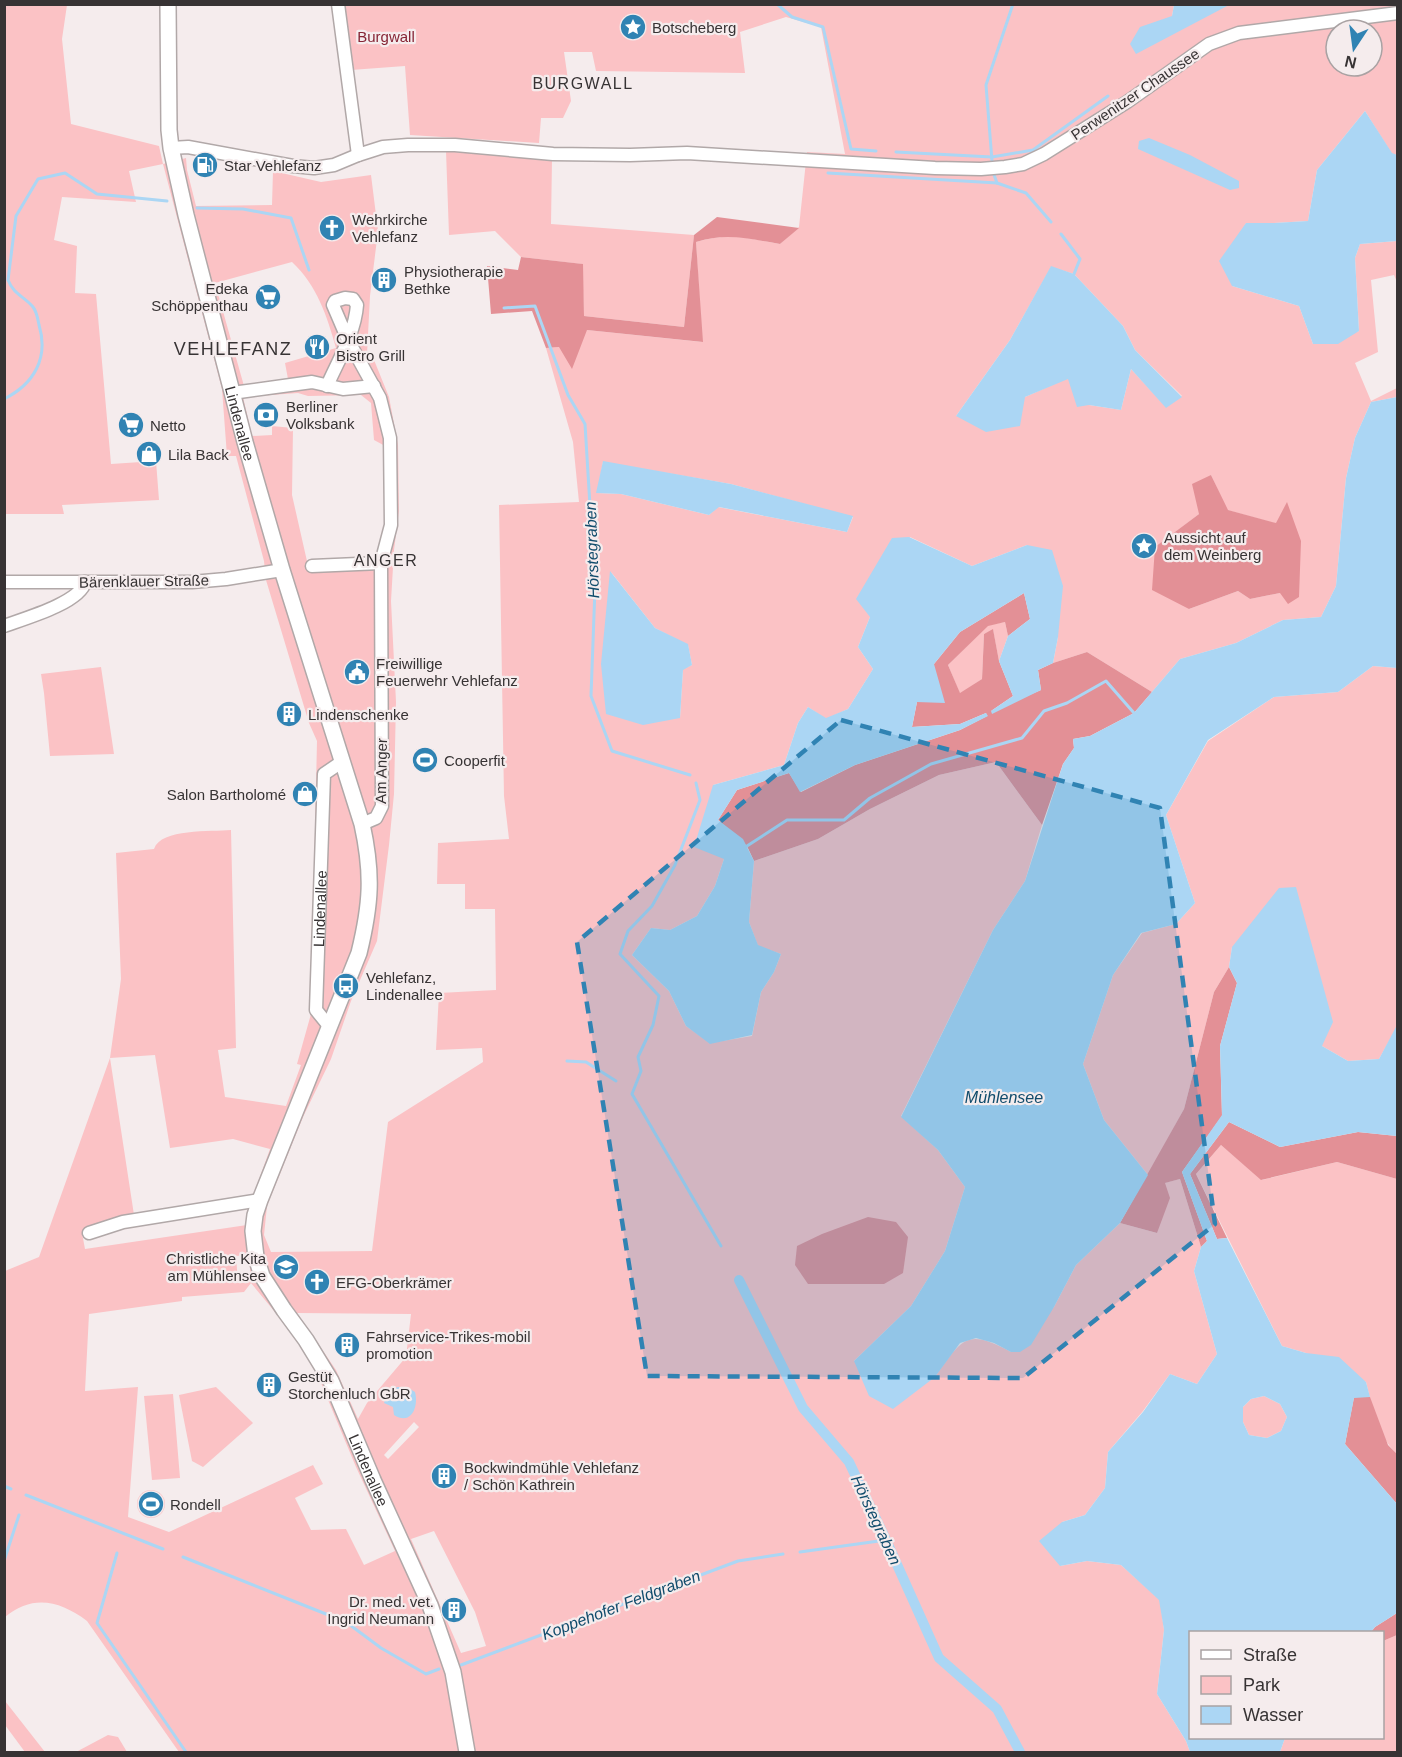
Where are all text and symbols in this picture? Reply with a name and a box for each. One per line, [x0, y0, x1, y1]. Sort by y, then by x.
place icon: Botscheberg [618, 12, 648, 42]
north arrow [1324, 18, 1384, 78]
place label: Botscheberg [652, 19, 736, 36]
park label: Burgwall [357, 28, 415, 45]
street label: Perwenitzer Chaussee [1068, 45, 1202, 143]
text: N [1343, 53, 1358, 72]
district label: BURGWALL [532, 75, 634, 92]
fuel station icon: Star Vehlefanz [190, 150, 220, 180]
place label: Star Vehlefanz [224, 157, 322, 174]
place label: Wehrkirche Vehlefanz [352, 211, 428, 245]
church icon: Wehrkirche Vehlefanz [317, 213, 347, 243]
place label: Physiotherapie Bethke [404, 263, 503, 297]
building icon: Physiotherapie Bethke [369, 265, 399, 295]
place label: Edeka Schöppenthau [151, 280, 249, 314]
supermarket icon: Edeka Schöppenthau [253, 282, 283, 312]
place label: Orient Bistro Grill [336, 330, 405, 364]
restaurant icon: Orient Bistro Grill [302, 332, 332, 362]
district label: VEHLEFANZ [174, 339, 292, 359]
street label: Lindenallee [222, 384, 258, 463]
place label: Berliner Volksbank [286, 398, 355, 432]
bank icon: Berliner Volksbank [251, 400, 281, 430]
supermarket icon: Netto [116, 410, 146, 440]
place label: Netto [150, 417, 186, 434]
shop icon: Lila Back [134, 439, 164, 469]
place label: Lila Back [168, 446, 229, 463]
water label: Hörstegraben [582, 501, 602, 599]
place label: Aussicht auf dem Weinberg [1164, 529, 1261, 563]
place icon: Aussicht auf dem Weinberg [1129, 531, 1159, 561]
district label: ANGER [354, 552, 418, 569]
street label: Bärenklauer Straße [79, 571, 209, 591]
place label: Freiwillige Feuerwehr Vehlefanz [376, 655, 518, 689]
public building icon: Freiwillige Feuerwehr Vehlefanz [342, 657, 372, 687]
building icon: Lindenschenke [274, 699, 304, 729]
place label: Lindenschenke [308, 706, 409, 723]
street label: Am Anger [372, 738, 390, 804]
sports icon: Cooperfit [410, 745, 440, 775]
place label: Cooperfit [444, 752, 506, 769]
shop icon: Salon Bartholomé [290, 779, 320, 809]
place label: Salon Bartholomé [167, 786, 286, 803]
street label: Lindenallee [310, 870, 329, 947]
place label: Vehlefanz, Lindenallee [366, 969, 443, 1003]
bus stop icon: Vehlefanz, Lindenallee [331, 971, 361, 1001]
water label: Mühlensee [965, 1089, 1043, 1106]
place label: Christliche Kita am Mühlensee [166, 1250, 267, 1284]
school or university icon: Christliche Kita am Mühlensee [271, 1252, 301, 1282]
church icon: EFG-Oberkrämer [302, 1267, 332, 1297]
place label: EFG-Oberkrämer [336, 1274, 452, 1291]
place label: Fahrservice-Trikes-mobil promotion [366, 1328, 530, 1362]
building icon: Fahrservice-Trikes-mobil promotion [332, 1330, 362, 1360]
place label: Gestüt Storchenluch GbR [288, 1368, 411, 1402]
building icon: Gestüt Storchenluch GbR [254, 1370, 284, 1400]
street label: Lindenallee [346, 1431, 392, 1509]
place label: Bockwindmühle Vehlefanz / Schön Kathrein [464, 1459, 639, 1493]
building icon: Bockwindmühle Vehlefanz / Schön Kathrein [429, 1461, 459, 1491]
water label: Hörstegraben [848, 1472, 904, 1568]
sports icon: Rondell [136, 1489, 166, 1519]
place label: Rondell [170, 1496, 221, 1513]
water label: Koppehofer Feldgraben [539, 1567, 703, 1643]
place label: Dr. med. vet. Ingrid Neumann [327, 1593, 434, 1627]
building icon: Dr. med. vet. Ingrid Neumann [439, 1595, 469, 1625]
legend [1189, 1631, 1384, 1739]
text: Straße [1243, 1645, 1297, 1665]
text: Park [1243, 1675, 1281, 1695]
text: Wasser [1243, 1705, 1303, 1725]

